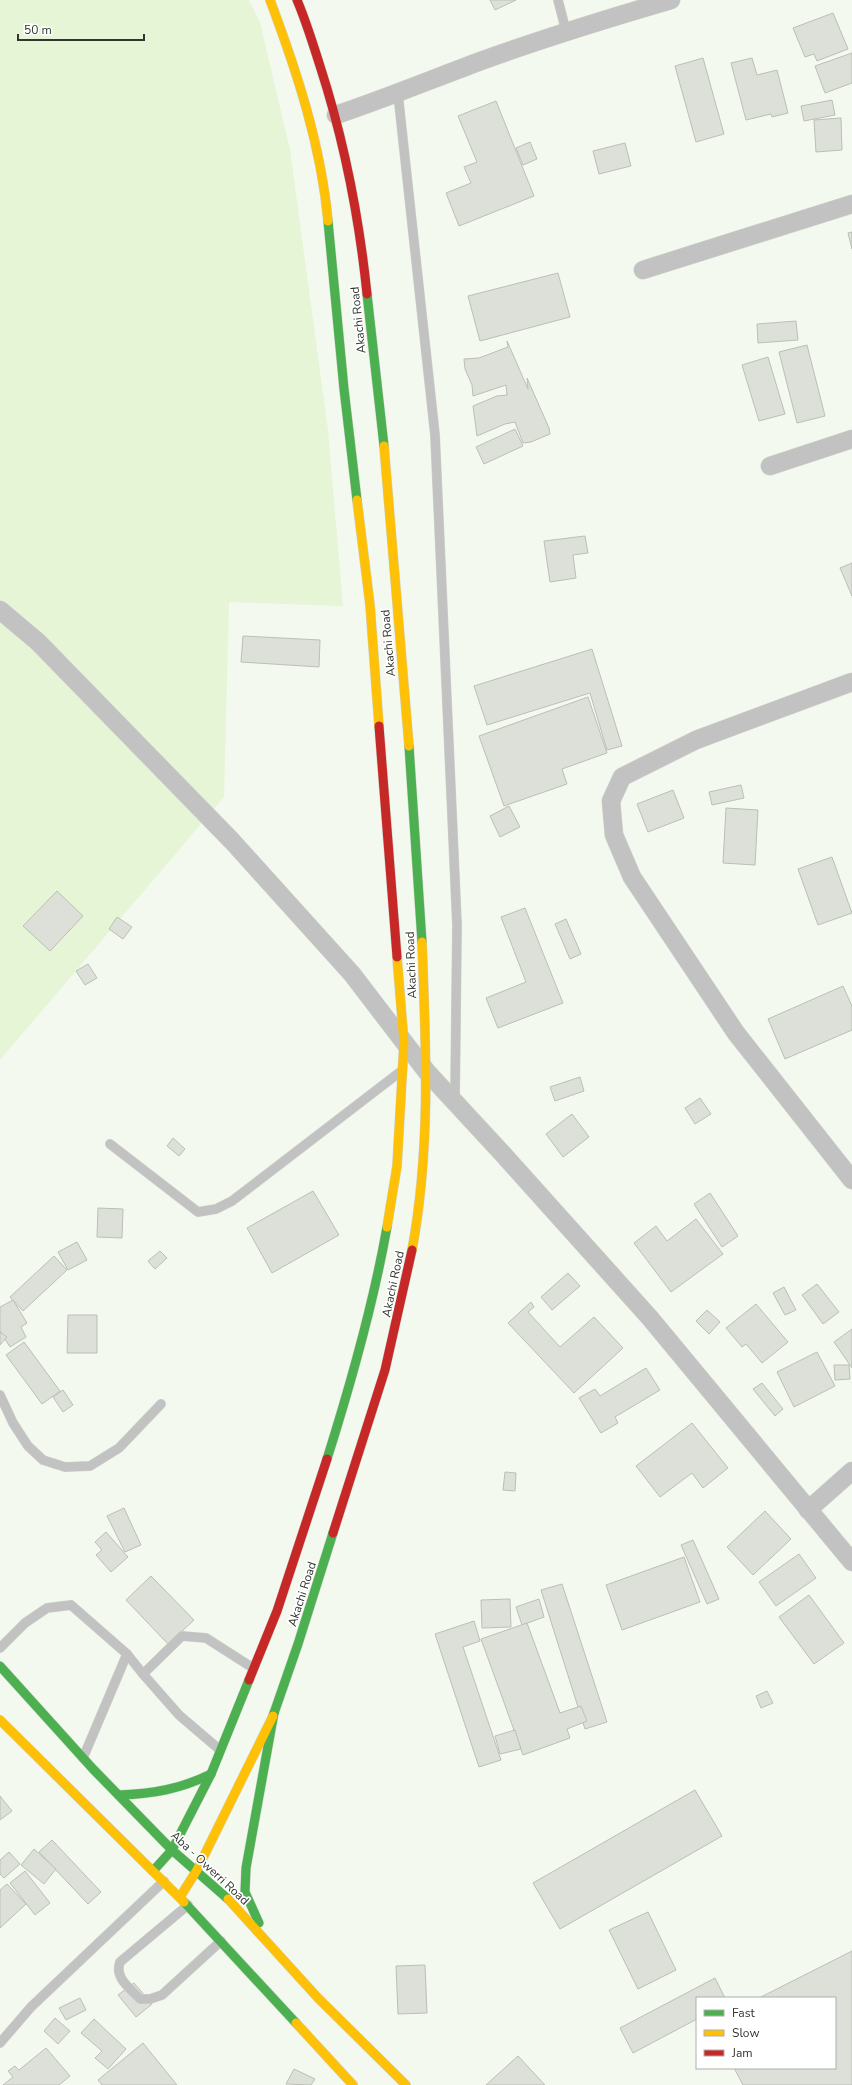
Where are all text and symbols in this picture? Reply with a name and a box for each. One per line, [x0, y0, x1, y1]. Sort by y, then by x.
scale bar [18, 16, 144, 42]
text: 50 m [24, 22, 52, 38]
street label: Akachi Road [347, 286, 369, 354]
street label: Akachi Road [377, 609, 399, 677]
street label: Akachi Road [402, 931, 420, 999]
street label: Akachi Road [378, 1249, 408, 1319]
street label: Akachi Road [284, 1560, 320, 1628]
street label: Aba - Owerri Road [167, 1828, 253, 1908]
legend [696, 1997, 836, 2069]
text: Fast [732, 2005, 755, 2021]
text: Slow [732, 2025, 760, 2041]
text: Jam [731, 2045, 753, 2061]

